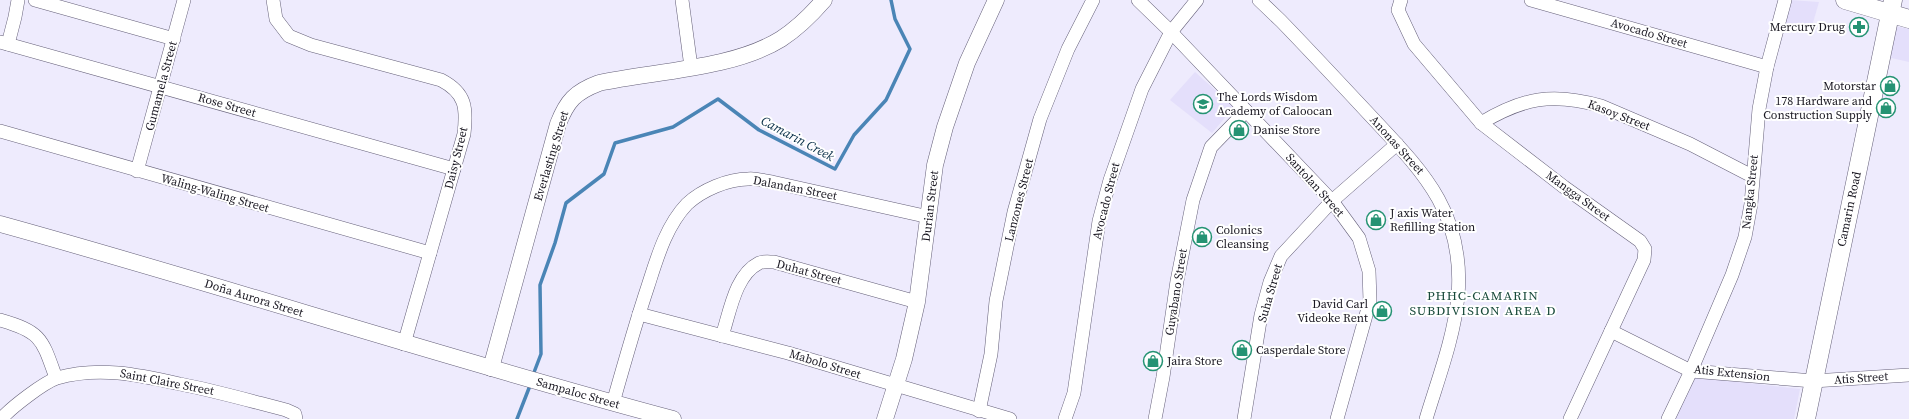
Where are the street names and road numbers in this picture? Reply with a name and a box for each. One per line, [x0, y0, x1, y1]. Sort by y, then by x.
street label: Avocado Street [1609, 14, 1689, 52]
street label: Gumamela Street [141, 39, 181, 133]
street label: Rose Street [196, 89, 258, 121]
street label: Kasoy Street [1585, 96, 1653, 134]
street label: Everlasting Street [530, 109, 572, 203]
street label: Anonas Street [1366, 112, 1428, 178]
street label: Daisy Street [441, 125, 471, 191]
street label: Santolan Street [1282, 150, 1348, 220]
street label: Nangka Street [1738, 154, 1762, 230]
street label: Lanzones Street [1001, 157, 1037, 243]
street label: Avocado Street [1089, 161, 1123, 241]
street label: Mangga Street [1543, 167, 1613, 225]
street label: Waling-Waling Street [159, 170, 271, 216]
street label: Durian Street [918, 170, 942, 242]
street label: Camarin Road [1833, 170, 1865, 248]
street label: Dalandan Street [752, 172, 838, 204]
street label: Guyabano Street [1161, 247, 1191, 337]
street label: Duhat Street [775, 256, 843, 288]
street label: Suha Street [1254, 262, 1286, 324]
street label: Doña Aurora Street [203, 275, 305, 321]
street label: Mabolo Street [787, 346, 863, 383]
street label: Atis Extension [1693, 361, 1771, 385]
street label: Saint Claire Street [119, 365, 215, 399]
street label: Atis Street [1833, 368, 1889, 388]
street label: Sampaloc Street [535, 373, 622, 413]

